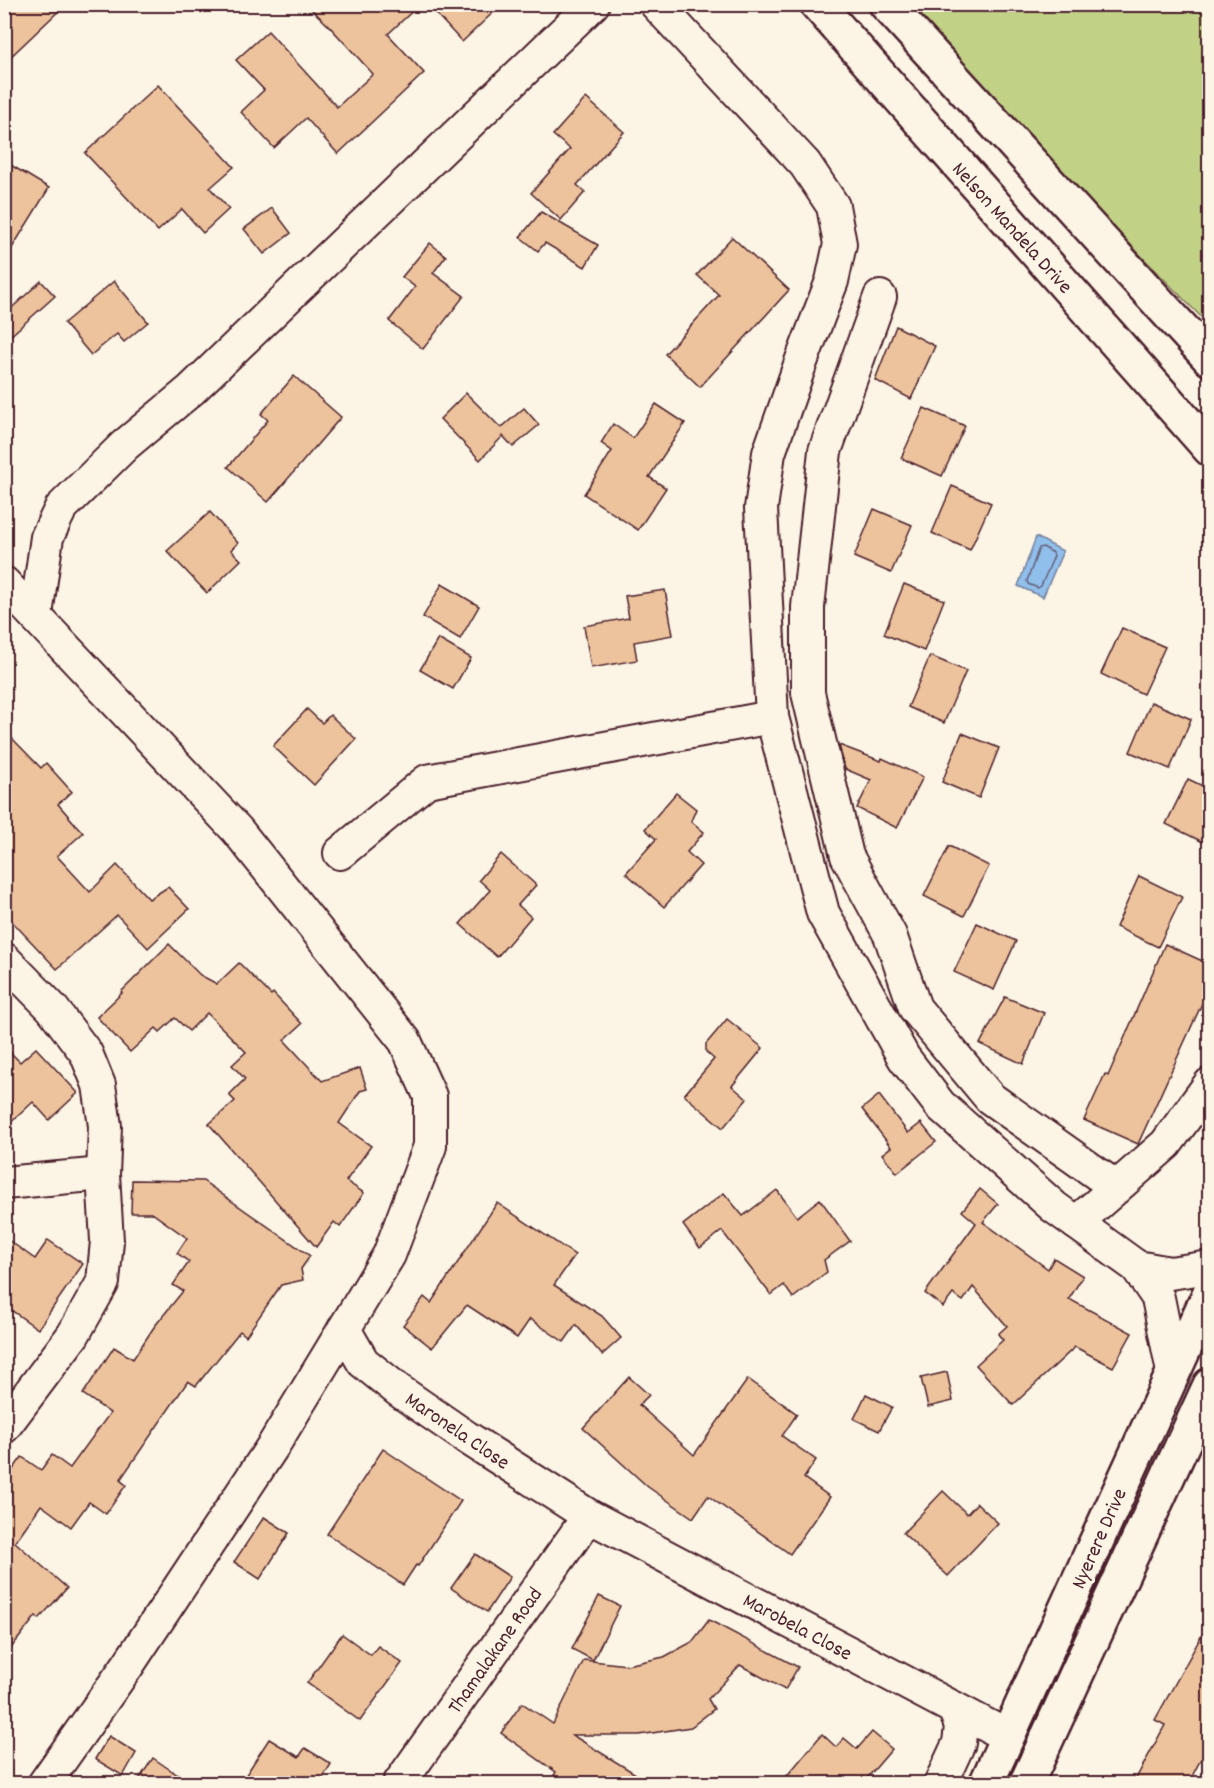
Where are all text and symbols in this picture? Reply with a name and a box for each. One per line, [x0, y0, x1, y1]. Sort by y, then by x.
street label: Nelson Mandela Drive [943, 156, 1078, 302]
street label: Maronela Close [398, 1386, 515, 1479]
street label: Nyerere Drive [1065, 1484, 1136, 1594]
street label: Thamalakane Road [442, 1582, 551, 1721]
street label: Marobela Close [737, 1587, 857, 1670]

